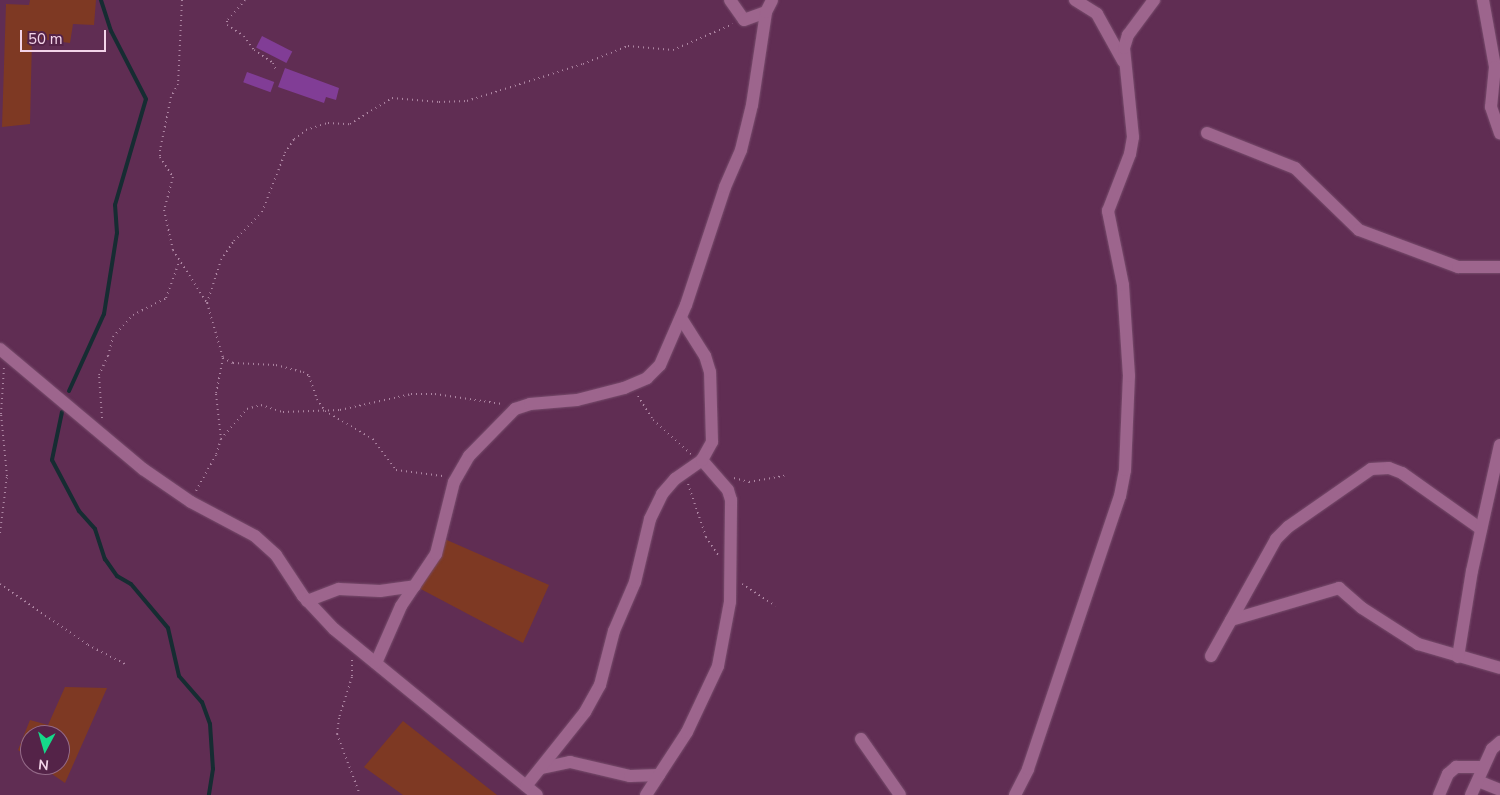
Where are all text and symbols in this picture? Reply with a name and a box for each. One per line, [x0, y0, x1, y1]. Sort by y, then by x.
scale bar [22, 20, 109, 52]
text: 50 m [28, 29, 63, 49]
north arrow [20, 725, 70, 775]
text: N [37, 754, 50, 774]

